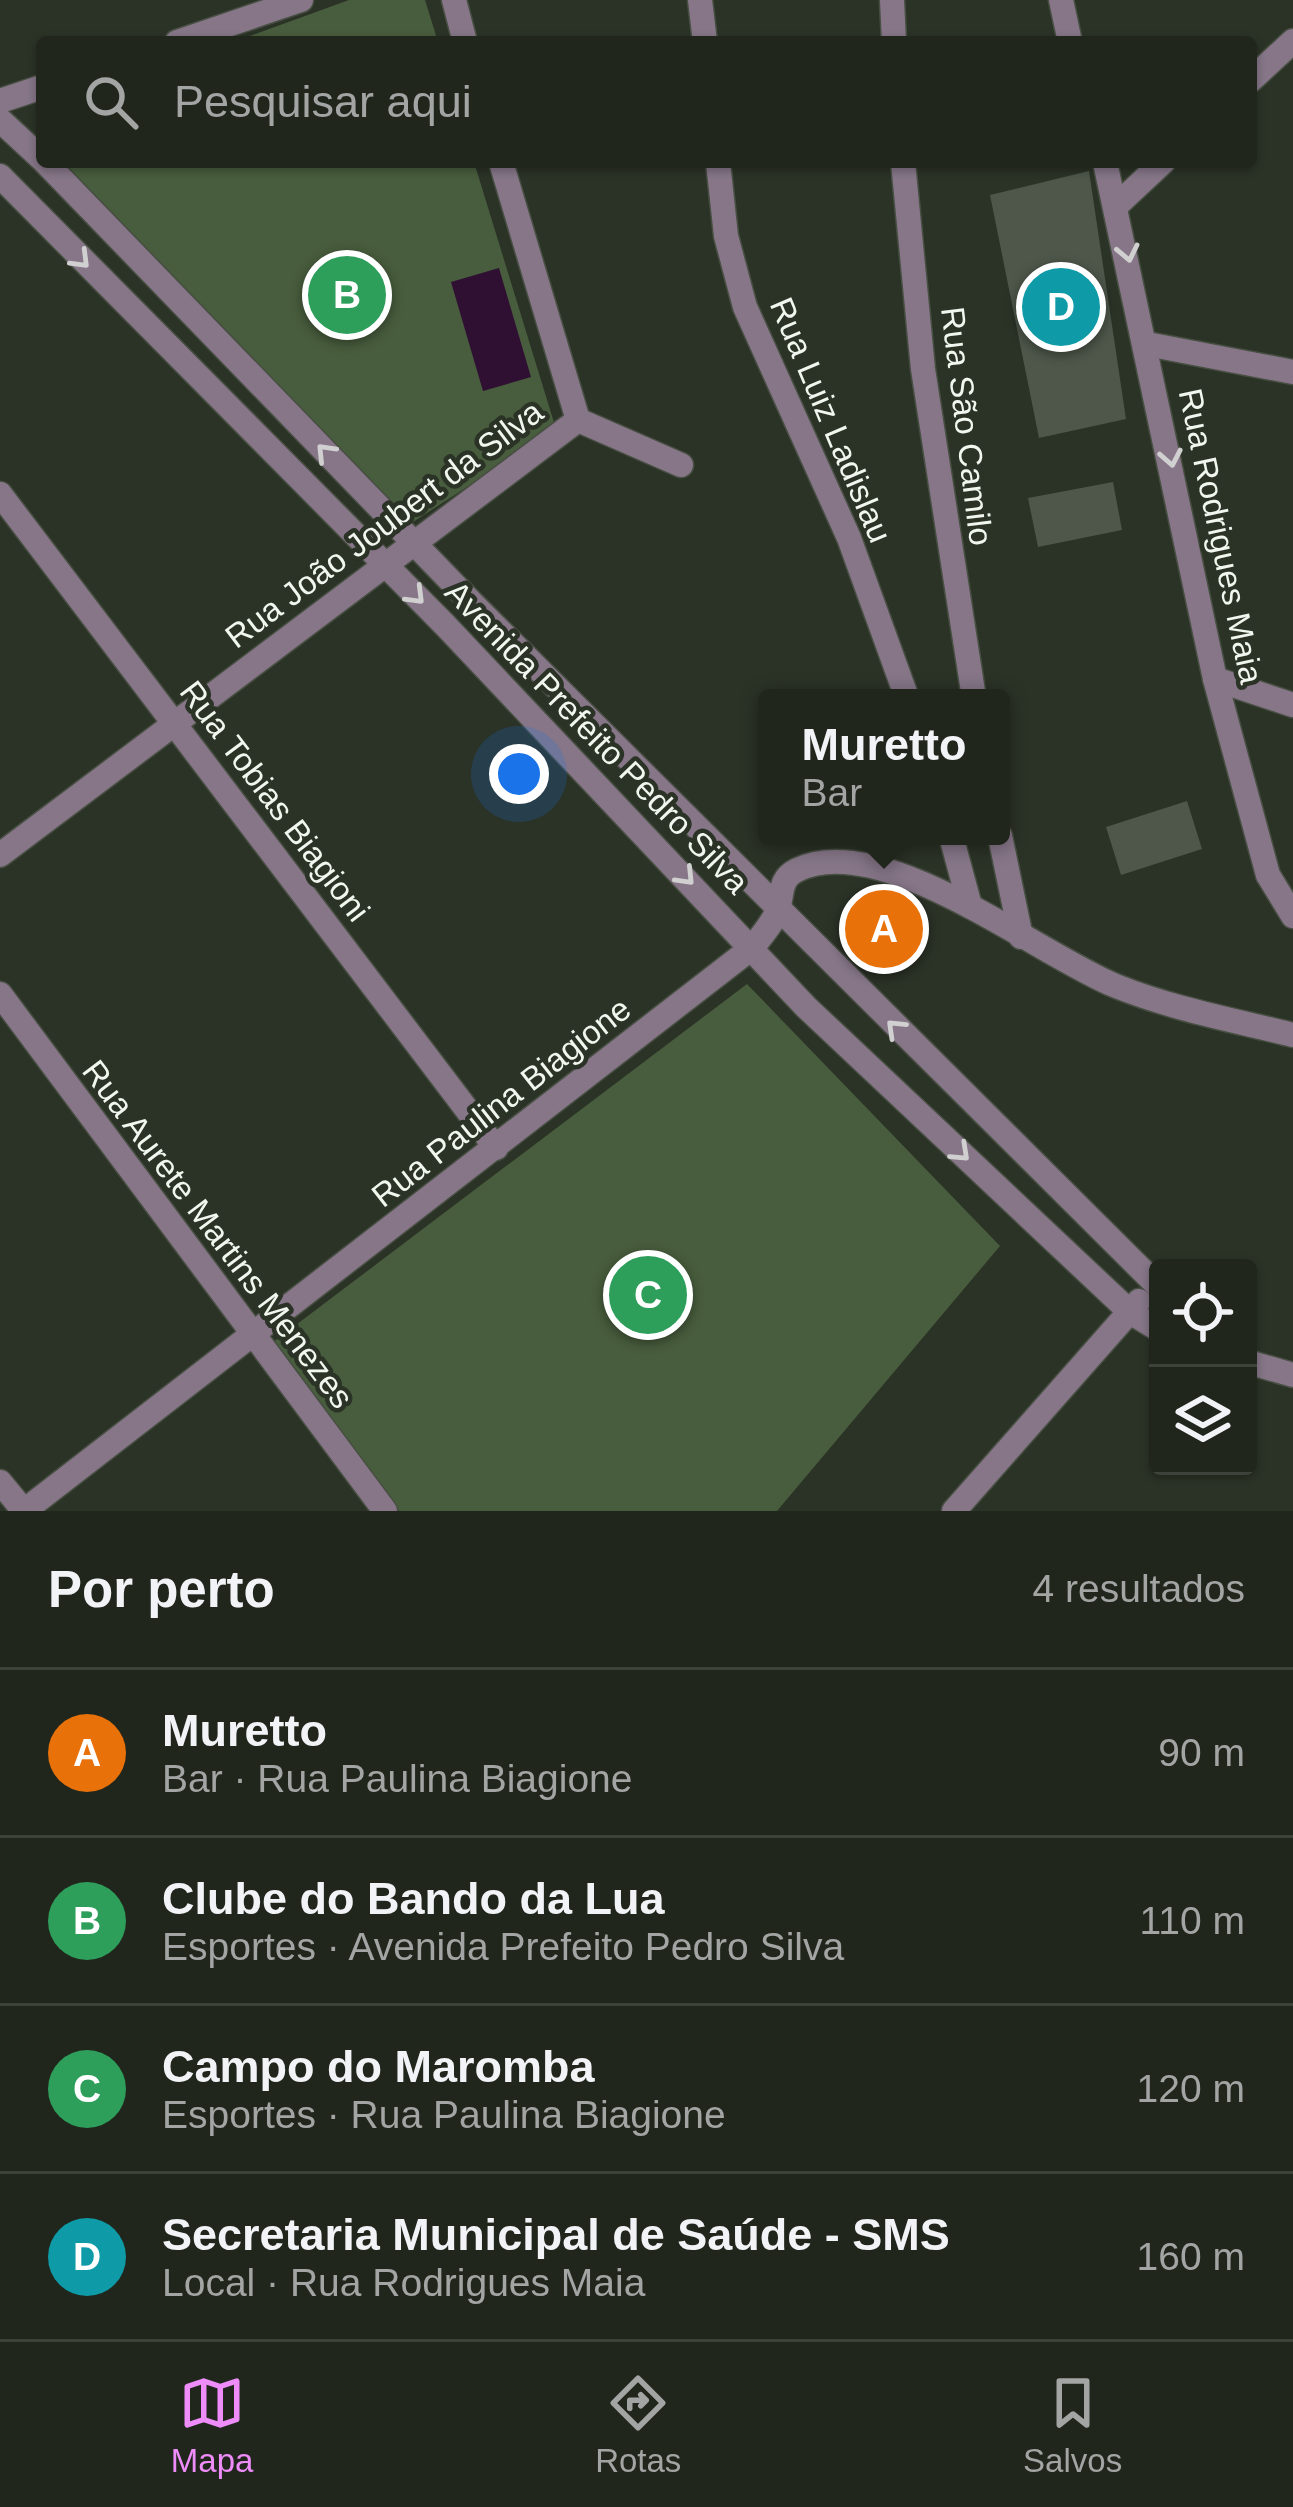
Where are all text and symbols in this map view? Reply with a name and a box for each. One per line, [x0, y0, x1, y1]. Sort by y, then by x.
search box [36, 36, 1257, 168]
icon: search [78, 69, 144, 135]
text: Pesquisar aqui [174, 76, 472, 127]
one-way arrow [1114, 242, 1139, 262]
one-way arrow [67, 246, 89, 268]
pin: B [308, 250, 386, 340]
pin: D [1022, 262, 1100, 352]
street label: Rua Luiz Ladislau [763, 292, 899, 548]
street label: Rua São Camilo [934, 305, 1000, 547]
street label: Rua Rodrigues Maia [1172, 385, 1271, 688]
street label: Rua João Joubert da Silva [218, 392, 550, 655]
one-way arrow [318, 444, 340, 465]
one-way arrow [1157, 448, 1183, 468]
street label: Avenida Prefeito Pedro Silva [438, 573, 756, 901]
one-way arrow [402, 582, 424, 604]
street label: Rua Tobias Biagioni [173, 674, 377, 928]
popup [758, 689, 1010, 845]
text: Muretto [802, 719, 966, 770]
your location [489, 744, 549, 804]
text: Bar [802, 771, 862, 814]
one-way arrow [672, 863, 694, 885]
pin: A [845, 884, 923, 974]
street label: Rua Paulina Biagione [365, 990, 637, 1214]
one-way arrow [887, 1020, 909, 1042]
street label: Rua Aurete Martins Menezes [75, 1053, 361, 1415]
one-way arrow [947, 1139, 969, 1161]
pin: C [609, 1250, 687, 1340]
map controls [1149, 1259, 1257, 1475]
button: locate [1149, 1259, 1257, 1367]
button: layers [1149, 1367, 1257, 1475]
text: Por perto [48, 1561, 275, 1618]
text: 4 resultados [1033, 1567, 1245, 1610]
text: Muretto [162, 1705, 327, 1756]
text: A [73, 1731, 101, 1774]
text: 90 m [1158, 1731, 1245, 1774]
text: Bar · Rua Paulina Biagione [162, 1757, 632, 1800]
text: Clube do Bando da Lua [162, 1873, 665, 1924]
text: B [73, 1899, 101, 1942]
text: 110 m [1140, 1899, 1245, 1942]
text: Esportes · Avenida Prefeito Pedro Silva [162, 1925, 844, 1968]
text: Campo do Maromba [162, 2041, 595, 2092]
text: C [73, 2067, 101, 2110]
text: 120 m [1137, 2067, 1245, 2110]
text: Esportes · Rua Paulina Biagione [162, 2093, 726, 2136]
text: Secretaria Municipal de Saúde - SMS [162, 2209, 950, 2260]
text: D [73, 2235, 101, 2278]
text: 160 m [1137, 2235, 1245, 2278]
text: Local · Rua Rodrigues Maia [162, 2261, 645, 2304]
tab: Mapa [171, 2370, 253, 2480]
tab: Rotas [595, 2370, 681, 2480]
tab: Salvos [1023, 2370, 1122, 2480]

